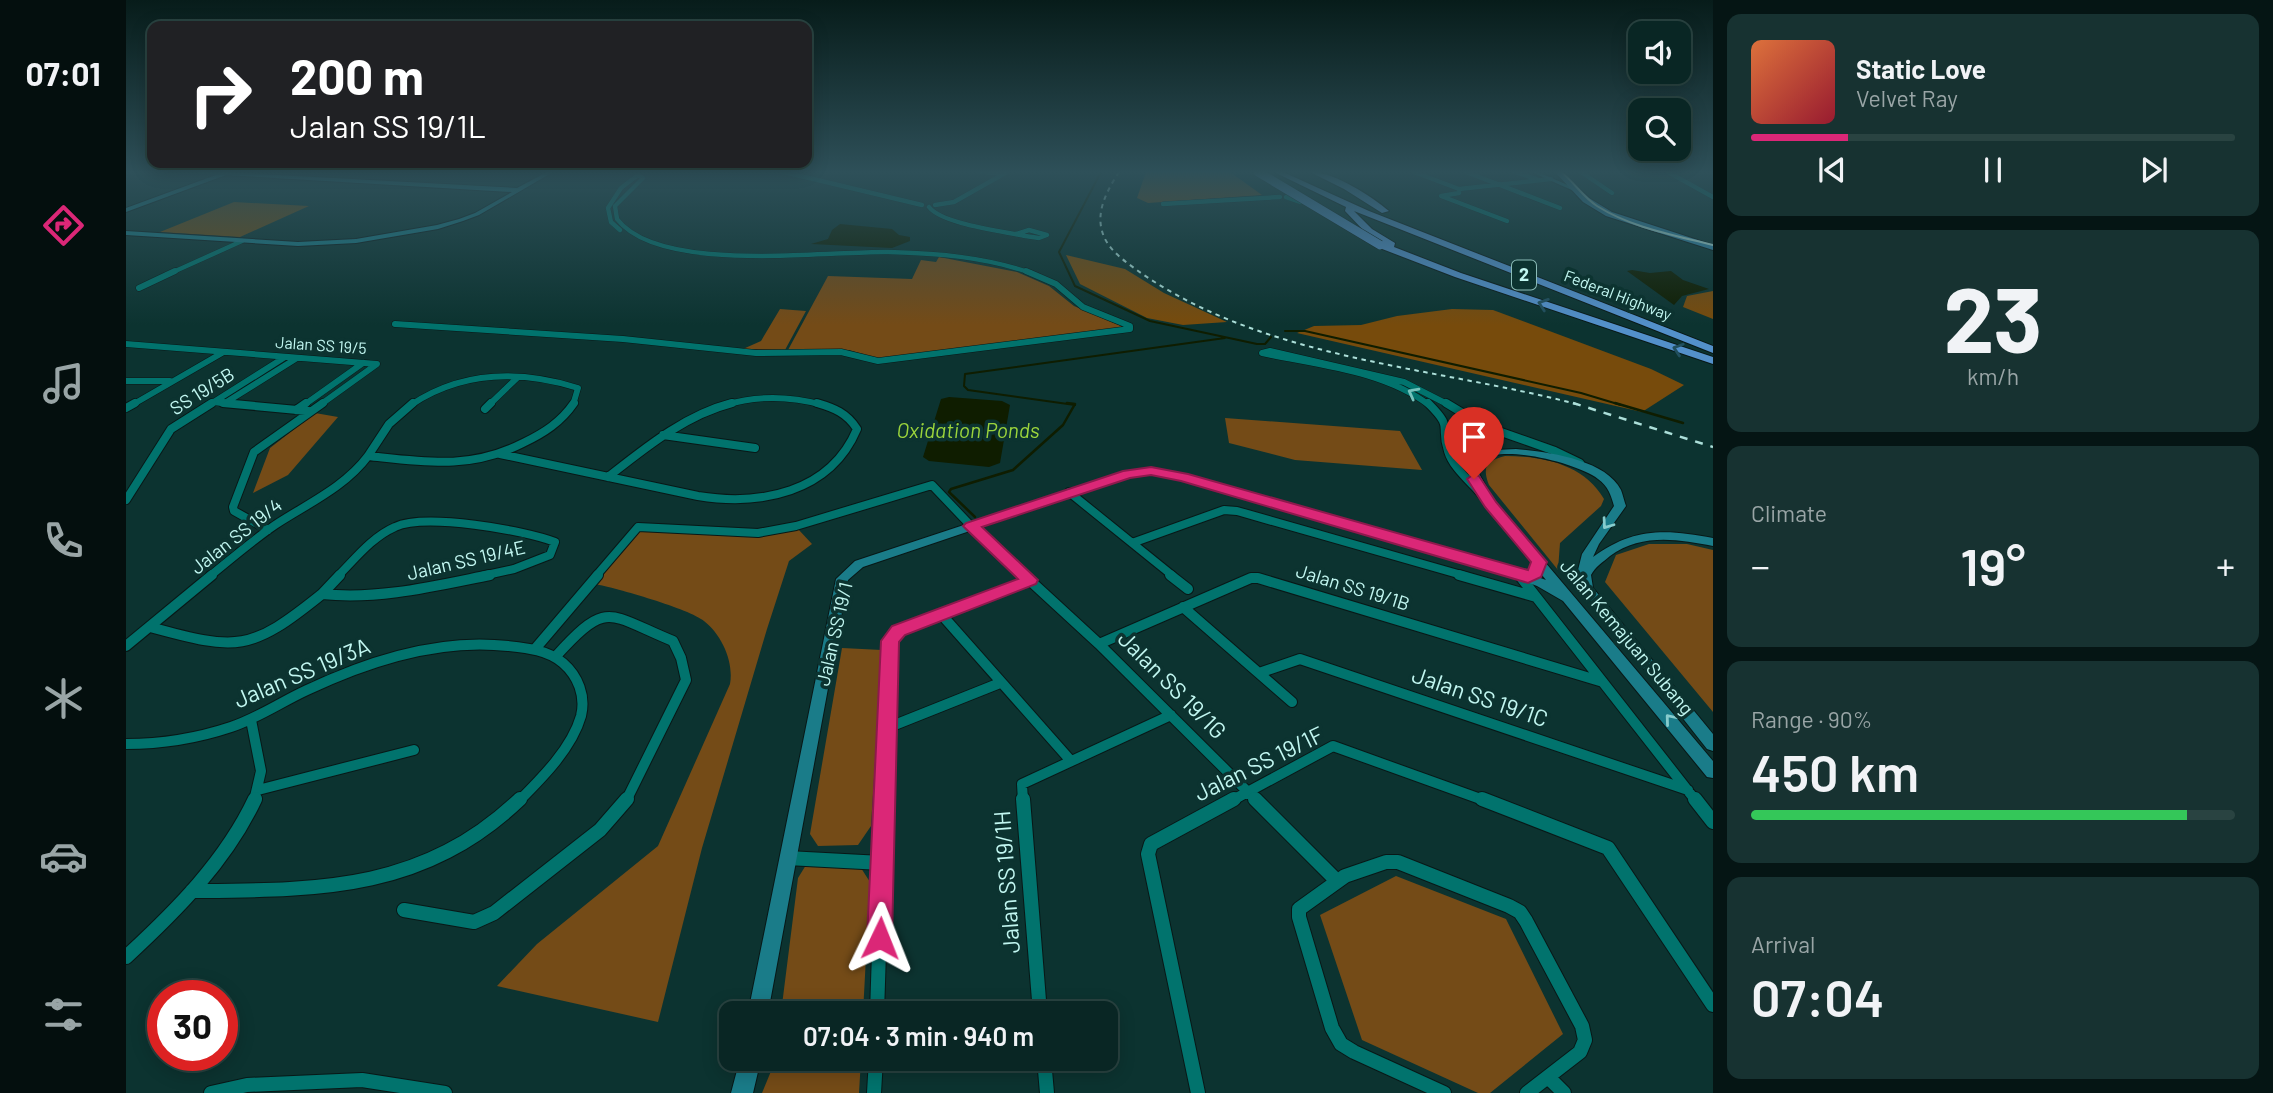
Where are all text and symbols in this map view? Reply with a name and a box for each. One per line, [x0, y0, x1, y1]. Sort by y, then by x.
map controls [1628, 21, 1691, 161]
button: sound [1628, 21, 1691, 84]
text: 200 m [290, 46, 424, 105]
icon: right [175, 49, 266, 140]
text: Static Love [1856, 53, 1986, 84]
text: 07:01 [26, 54, 100, 92]
text: Velvet Ray [1856, 84, 1958, 112]
button: search [1628, 98, 1691, 161]
text: Jalan SS 19/1L [290, 106, 486, 144]
icon: previous [1813, 151, 1851, 189]
icon: pause [1974, 151, 2012, 189]
icon: next [2135, 151, 2173, 189]
icon: directions [39, 201, 88, 250]
road number: 2 [1512, 260, 1536, 290]
text: 23 [1944, 262, 2042, 371]
street label: Federal Highway [1562, 265, 1675, 324]
one-way arrow [1537, 298, 1549, 312]
street label: Jalan SS 19/5 [275, 332, 367, 357]
one-way arrow [1672, 343, 1684, 358]
icon: music [39, 359, 88, 408]
street label: SS 19/5B [165, 362, 238, 419]
text: km/h [1967, 362, 2019, 390]
one-way arrow [1408, 388, 1420, 402]
pin [1444, 407, 1504, 479]
water label: Oxidation Ponds [896, 417, 1040, 442]
icon: arrive [1455, 418, 1493, 456]
street label: Jalan SS 19/4 [186, 493, 286, 578]
text: Climate [1751, 499, 1827, 527]
icon: phone [39, 516, 88, 565]
one-way arrow [1603, 516, 1616, 528]
text: 19° [1960, 534, 2026, 596]
street label: Jalan SS 19/4E [404, 535, 527, 584]
text: − [1751, 542, 1770, 588]
text: + [2216, 542, 2235, 588]
street label: Jalan Kemajuan Subang [1556, 554, 1699, 719]
street label: Jalan SS 19/1B [1294, 558, 1413, 615]
street label: Jalan SS 19/1 [810, 580, 857, 688]
street label: Jalan SS 19/1G [1113, 624, 1233, 744]
street label: Jalan SS 19/3A [229, 631, 374, 713]
street label: Jalan SS 19/1C [1409, 660, 1552, 732]
icon: climate [39, 674, 88, 723]
text: Range · 90% [1751, 705, 1872, 733]
one-way arrow [1665, 715, 1678, 727]
street label: Jalan SS 19/1F [1189, 720, 1328, 807]
text: 450 km [1751, 740, 1919, 802]
street label: Jalan SS 19/1H [987, 810, 1025, 954]
icon: car [39, 832, 88, 881]
position arrow [843, 901, 917, 975]
text: Arrival [1751, 930, 1815, 958]
text: 07:04 [1751, 965, 1884, 1027]
speed limit sign: 30 [147, 980, 238, 1071]
icon: filters [39, 990, 88, 1039]
text: 07:04 · 3 min · 940 m [803, 1020, 1034, 1051]

